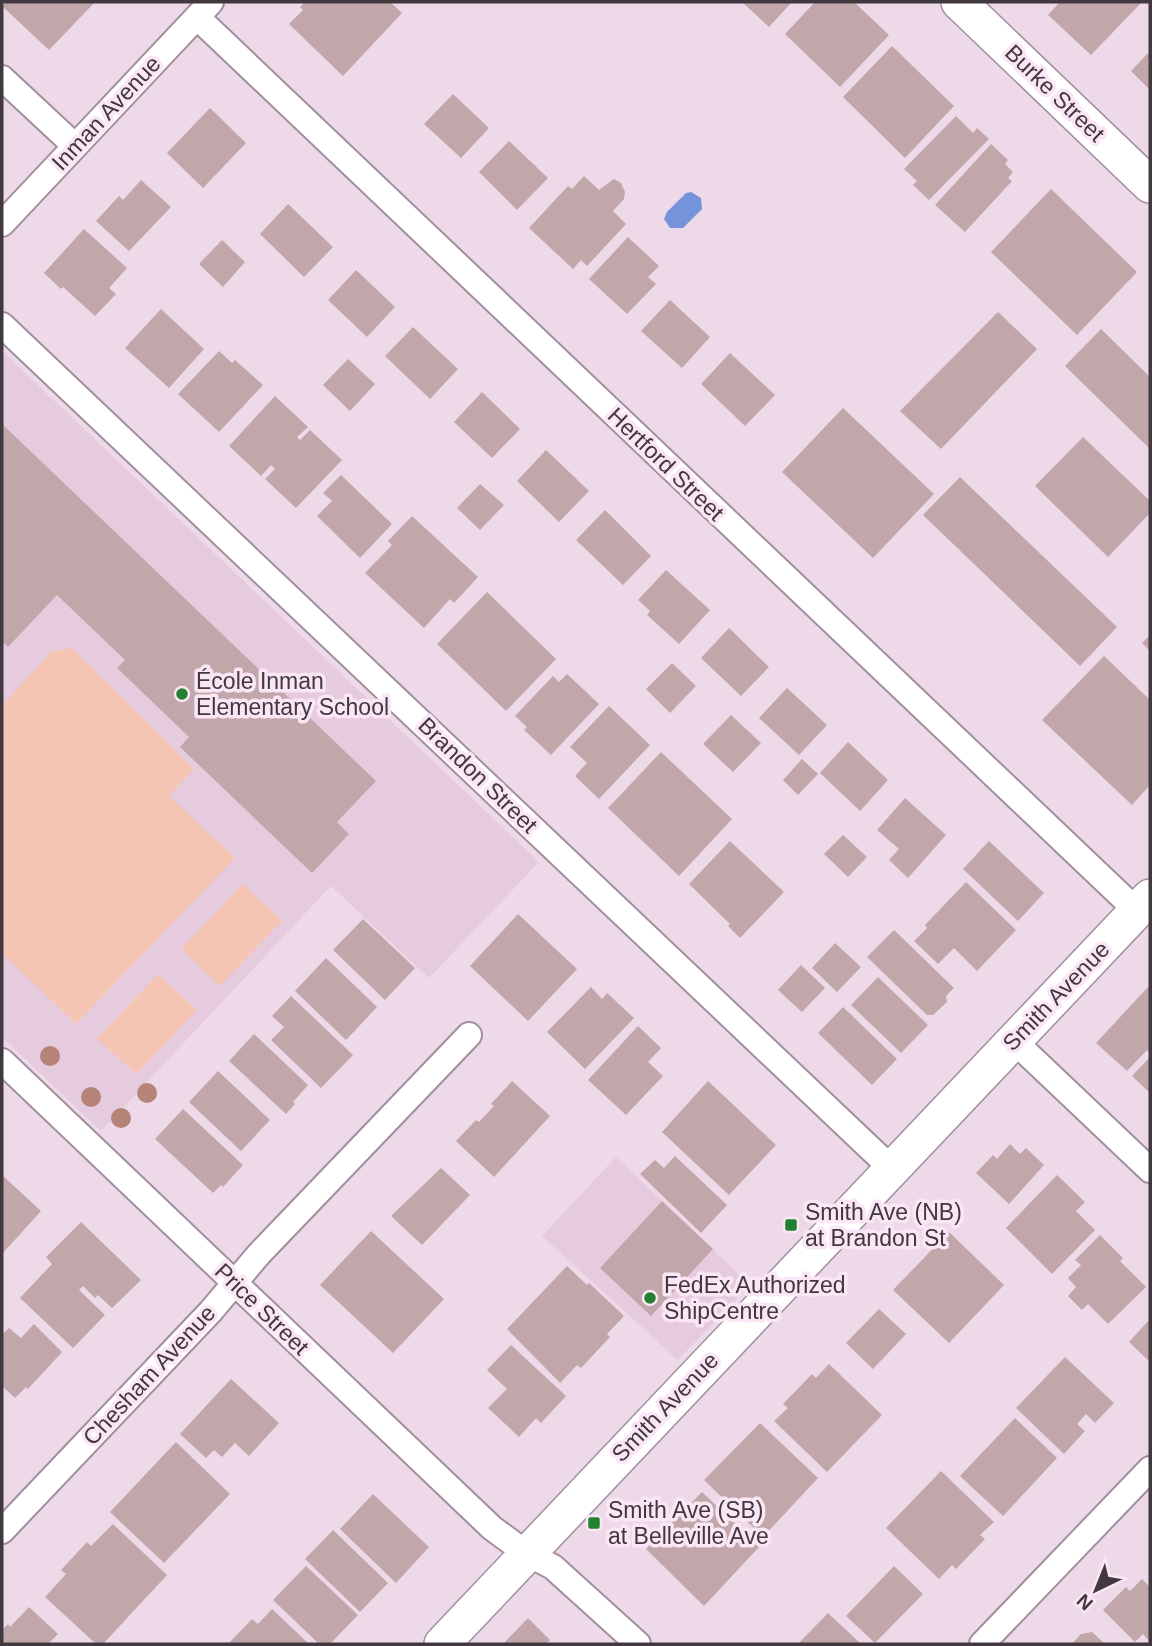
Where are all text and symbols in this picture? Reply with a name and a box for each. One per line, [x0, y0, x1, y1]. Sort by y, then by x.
street label: Burke Street [1000, 39, 1110, 147]
street label: Inman Avenue [46, 51, 166, 175]
street label: Hertford Street [603, 402, 730, 526]
place label: École Inman Elementary School [196, 668, 389, 720]
marker: École Inman Elementary School [174, 686, 190, 702]
street label: Brandon Street [413, 712, 543, 839]
street label: Smith Avenue [997, 936, 1115, 1056]
place label: Smith Ave (NB) at Brandon St [805, 1199, 962, 1251]
marker: Smith Ave (NB) at Brandon St [783, 1217, 799, 1233]
street label: Price Street [210, 1258, 315, 1361]
place label: FedEx Authorized ShipCentre [664, 1272, 846, 1324]
marker: FedEx Authorized ShipCentre [642, 1290, 658, 1306]
street label: Chesham Avenue [78, 1300, 220, 1450]
street label: Smith Avenue [606, 1347, 724, 1467]
place label: Smith Ave (SB) at Belleville Ave [608, 1497, 769, 1549]
marker: Smith Ave (SB) at Belleville Ave [586, 1515, 602, 1531]
north arrow [1061, 1555, 1131, 1625]
text: N [1073, 1590, 1097, 1614]

